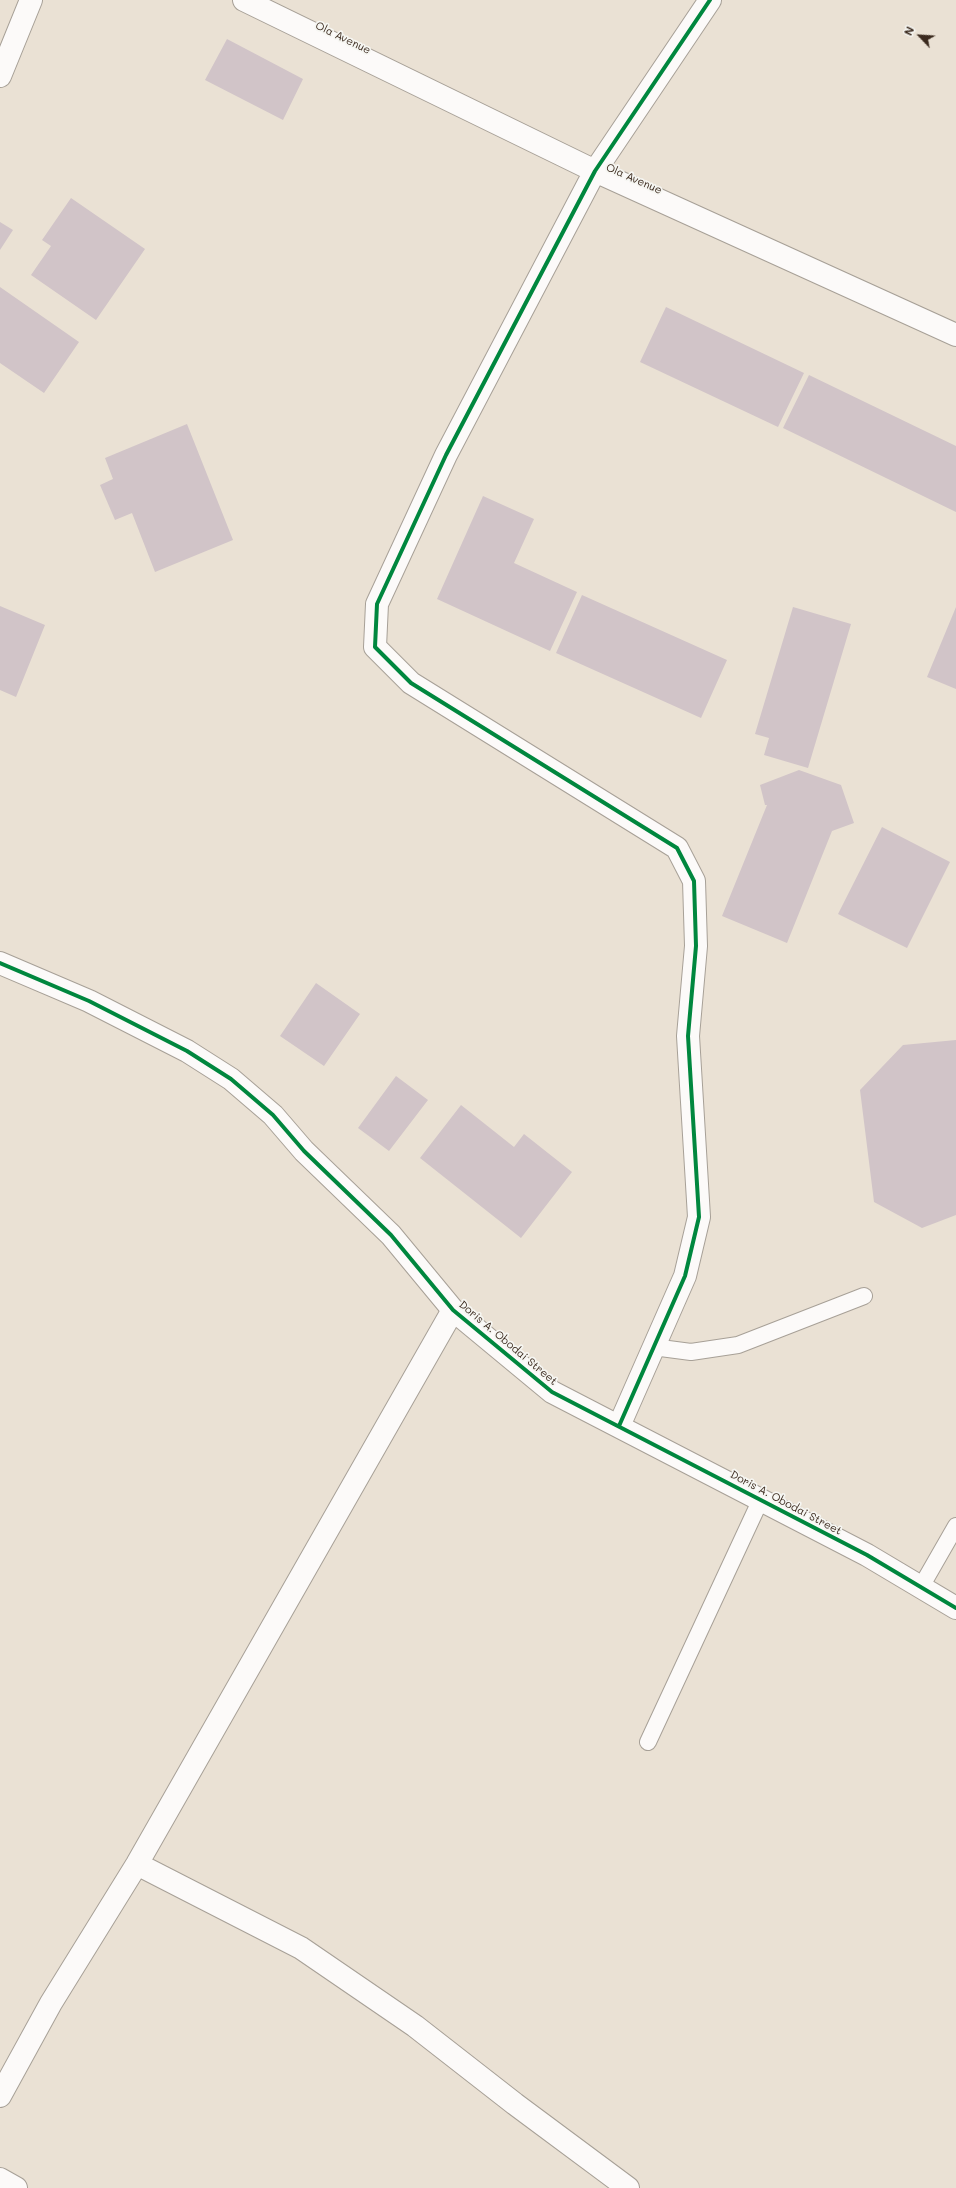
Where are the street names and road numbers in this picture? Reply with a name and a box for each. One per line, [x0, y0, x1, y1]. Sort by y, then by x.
street label: Ola Avenue [313, 19, 373, 57]
street label: Ola Avenue [604, 161, 664, 197]
street label: Doris A. Obodai Street [456, 1298, 560, 1388]
street label: Doris A. Obodai Street [728, 1468, 844, 1538]

